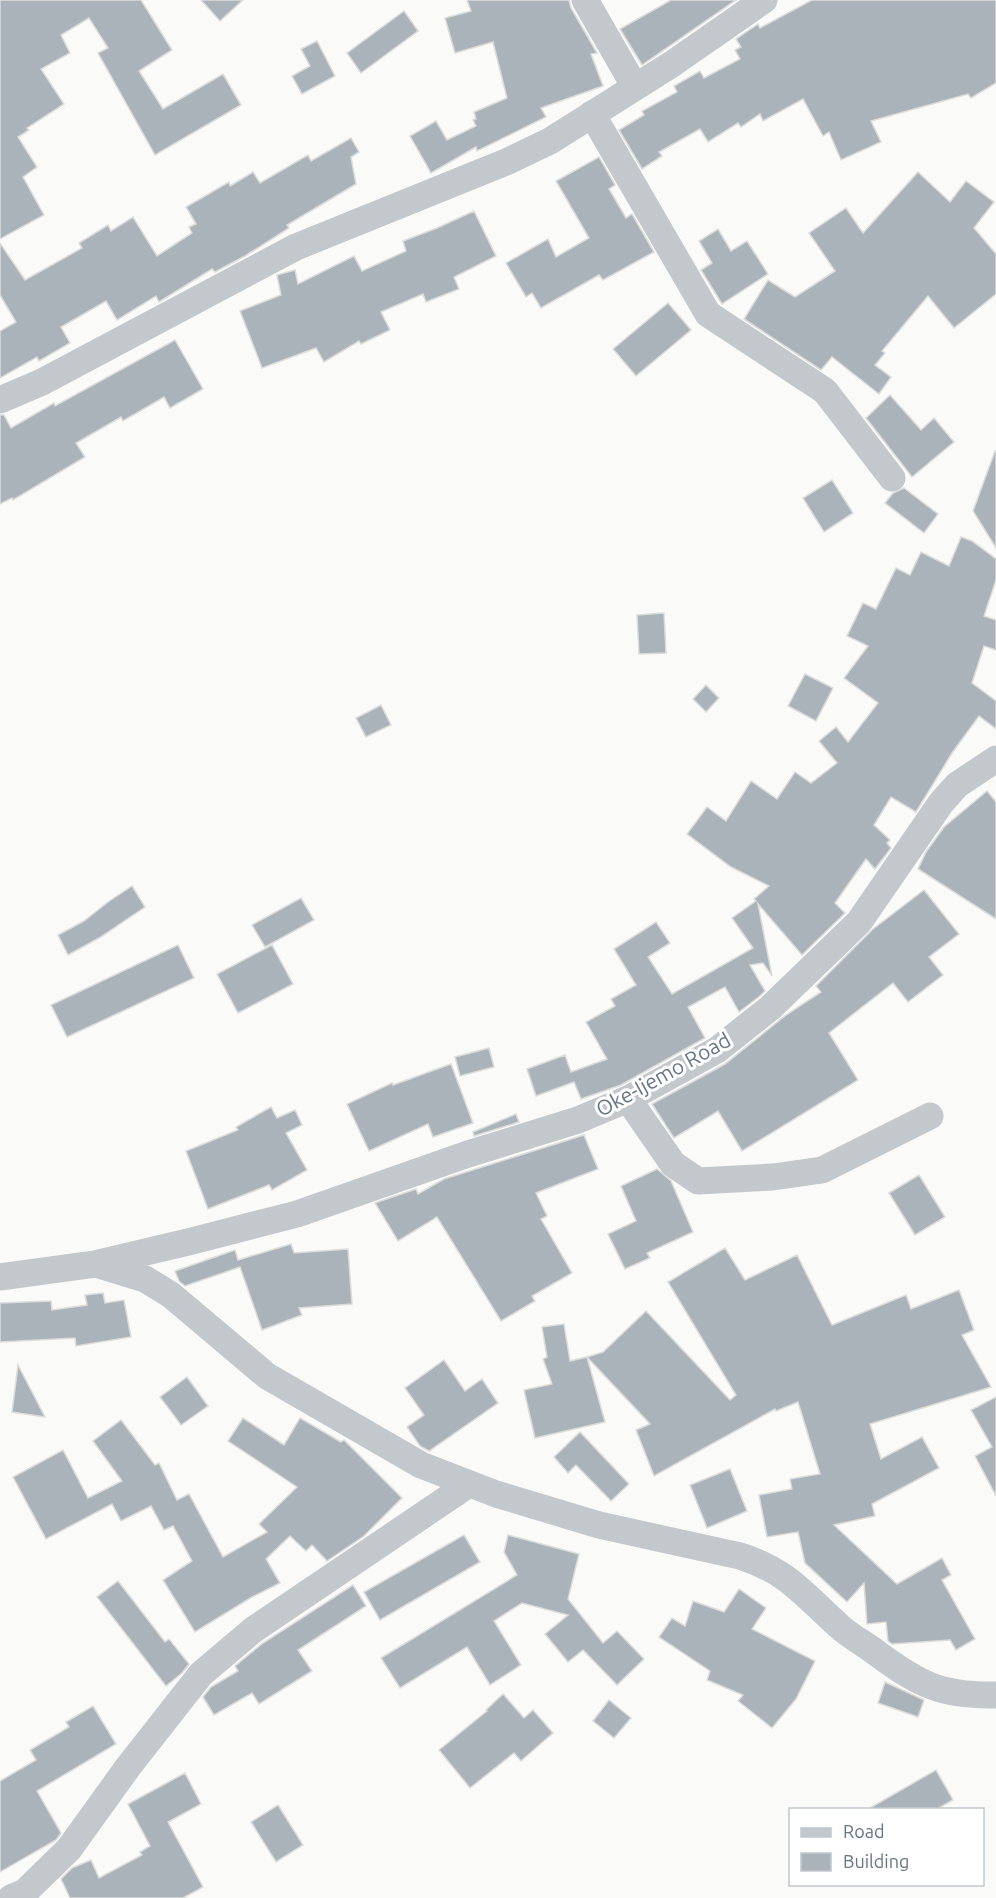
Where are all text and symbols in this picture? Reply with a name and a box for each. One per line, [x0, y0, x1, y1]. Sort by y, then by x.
street label: Oke-Ijemo Road [592, 1027, 734, 1121]
legend [789, 1808, 984, 1886]
text: Road [843, 1821, 885, 1841]
text: Building [843, 1851, 909, 1871]

